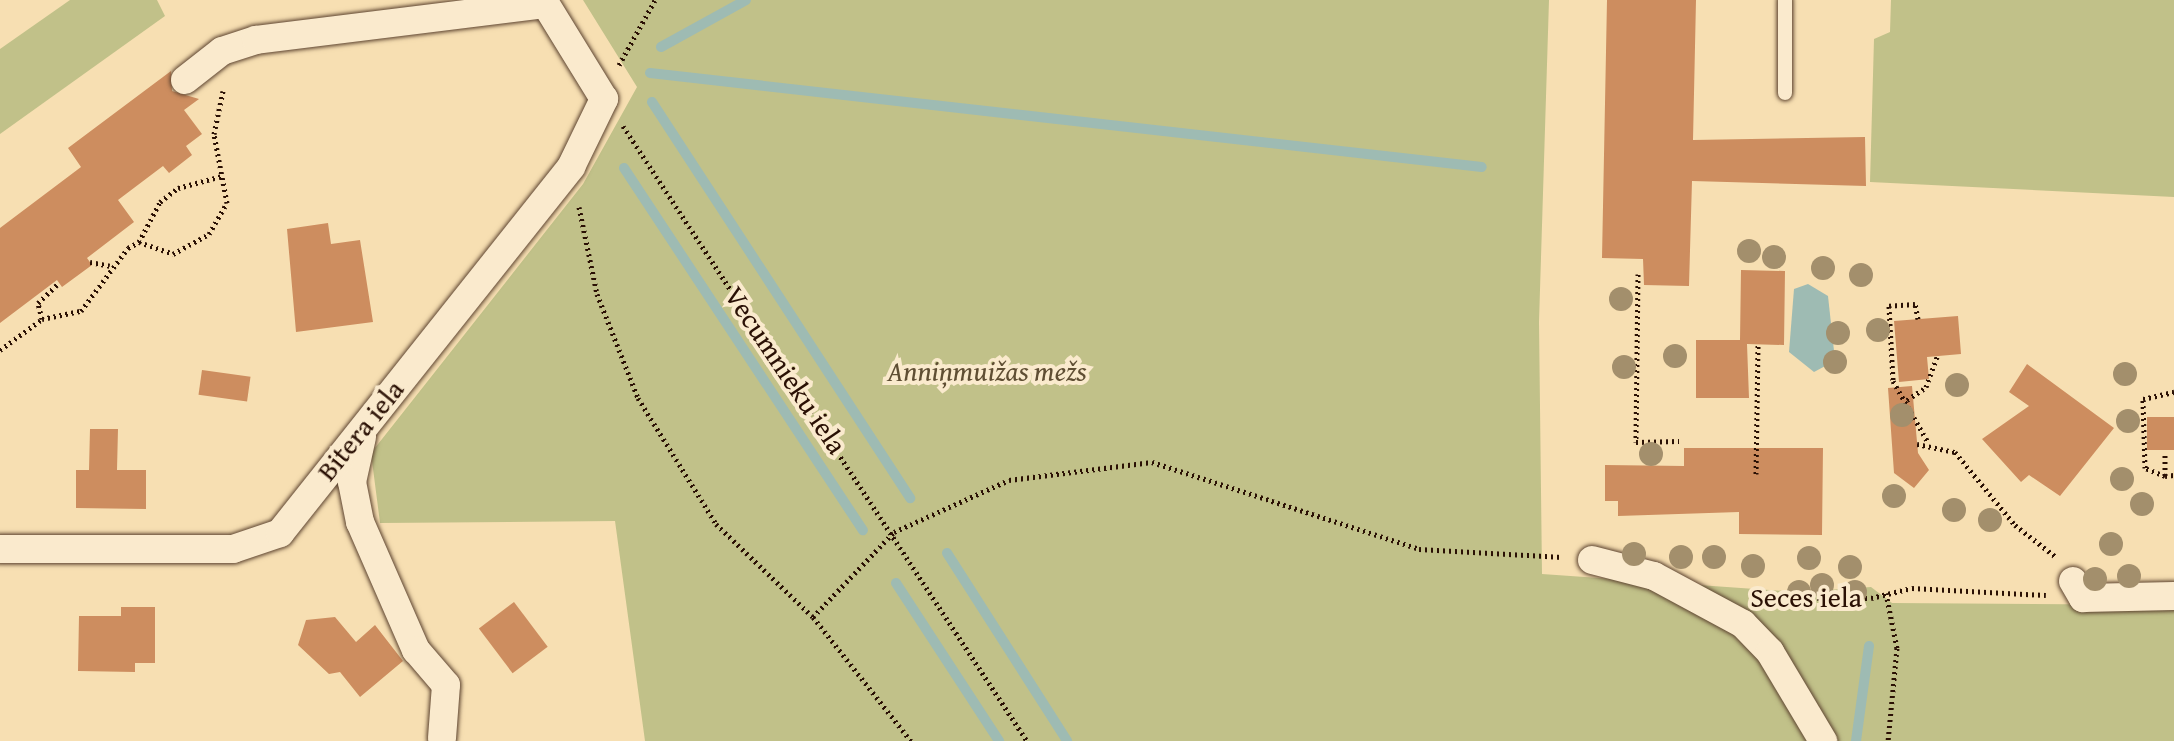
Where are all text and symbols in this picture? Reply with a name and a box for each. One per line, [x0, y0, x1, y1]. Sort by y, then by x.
street label: Vecumnieku iela [718, 280, 854, 460]
park label: Anniņmuižas mežs [887, 354, 1087, 388]
street label: Bitera iela [309, 373, 411, 487]
street label: Seces iela [1750, 580, 1862, 614]

